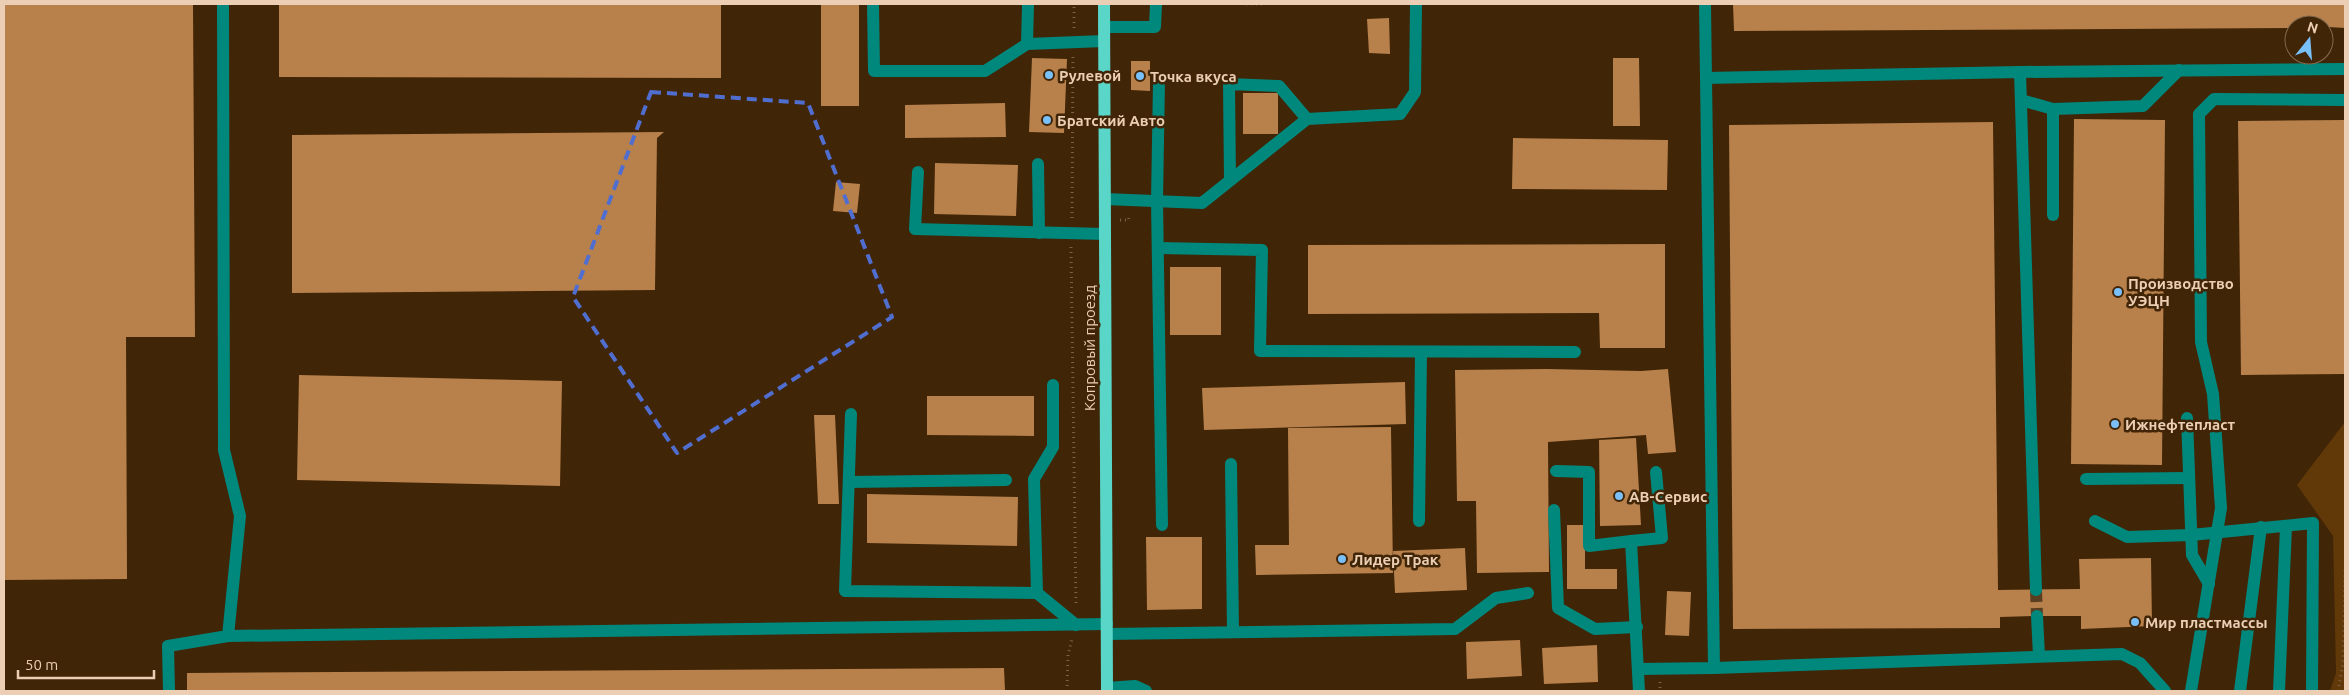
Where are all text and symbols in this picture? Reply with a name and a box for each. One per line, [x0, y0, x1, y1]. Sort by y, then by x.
north arrow [2284, 15, 2334, 65]
text: N [2305, 18, 2320, 37]
place label: Рулевой [1059, 67, 1121, 84]
place label: Точка вкуса [1150, 68, 1237, 85]
marker: Рулевой [1043, 69, 1055, 81]
marker: Точка вкуса [1134, 70, 1146, 82]
place label: Братский Авто [1057, 112, 1165, 129]
marker: Братский Авто [1041, 114, 1053, 126]
place label: Производство УЭЦН [2128, 275, 2234, 309]
street label: Копровый проезд [1081, 285, 1098, 411]
marker: Производство УЭЦН [2112, 286, 2124, 298]
place label: Ижнефтепласт [2125, 416, 2236, 433]
marker: Ижнефтепласт [2109, 418, 2121, 430]
place label: АВ-Сервис [1629, 488, 1707, 505]
marker: АВ-Сервис [1613, 490, 1625, 502]
place label: Лидер Трак [1352, 551, 1439, 568]
marker: Лидер Трак [1336, 553, 1348, 565]
place label: Мир пластмассы [2145, 614, 2268, 631]
marker: Мир пластмассы [2129, 616, 2141, 628]
scale bar [18, 648, 154, 680]
text: 50 m [25, 656, 58, 673]

